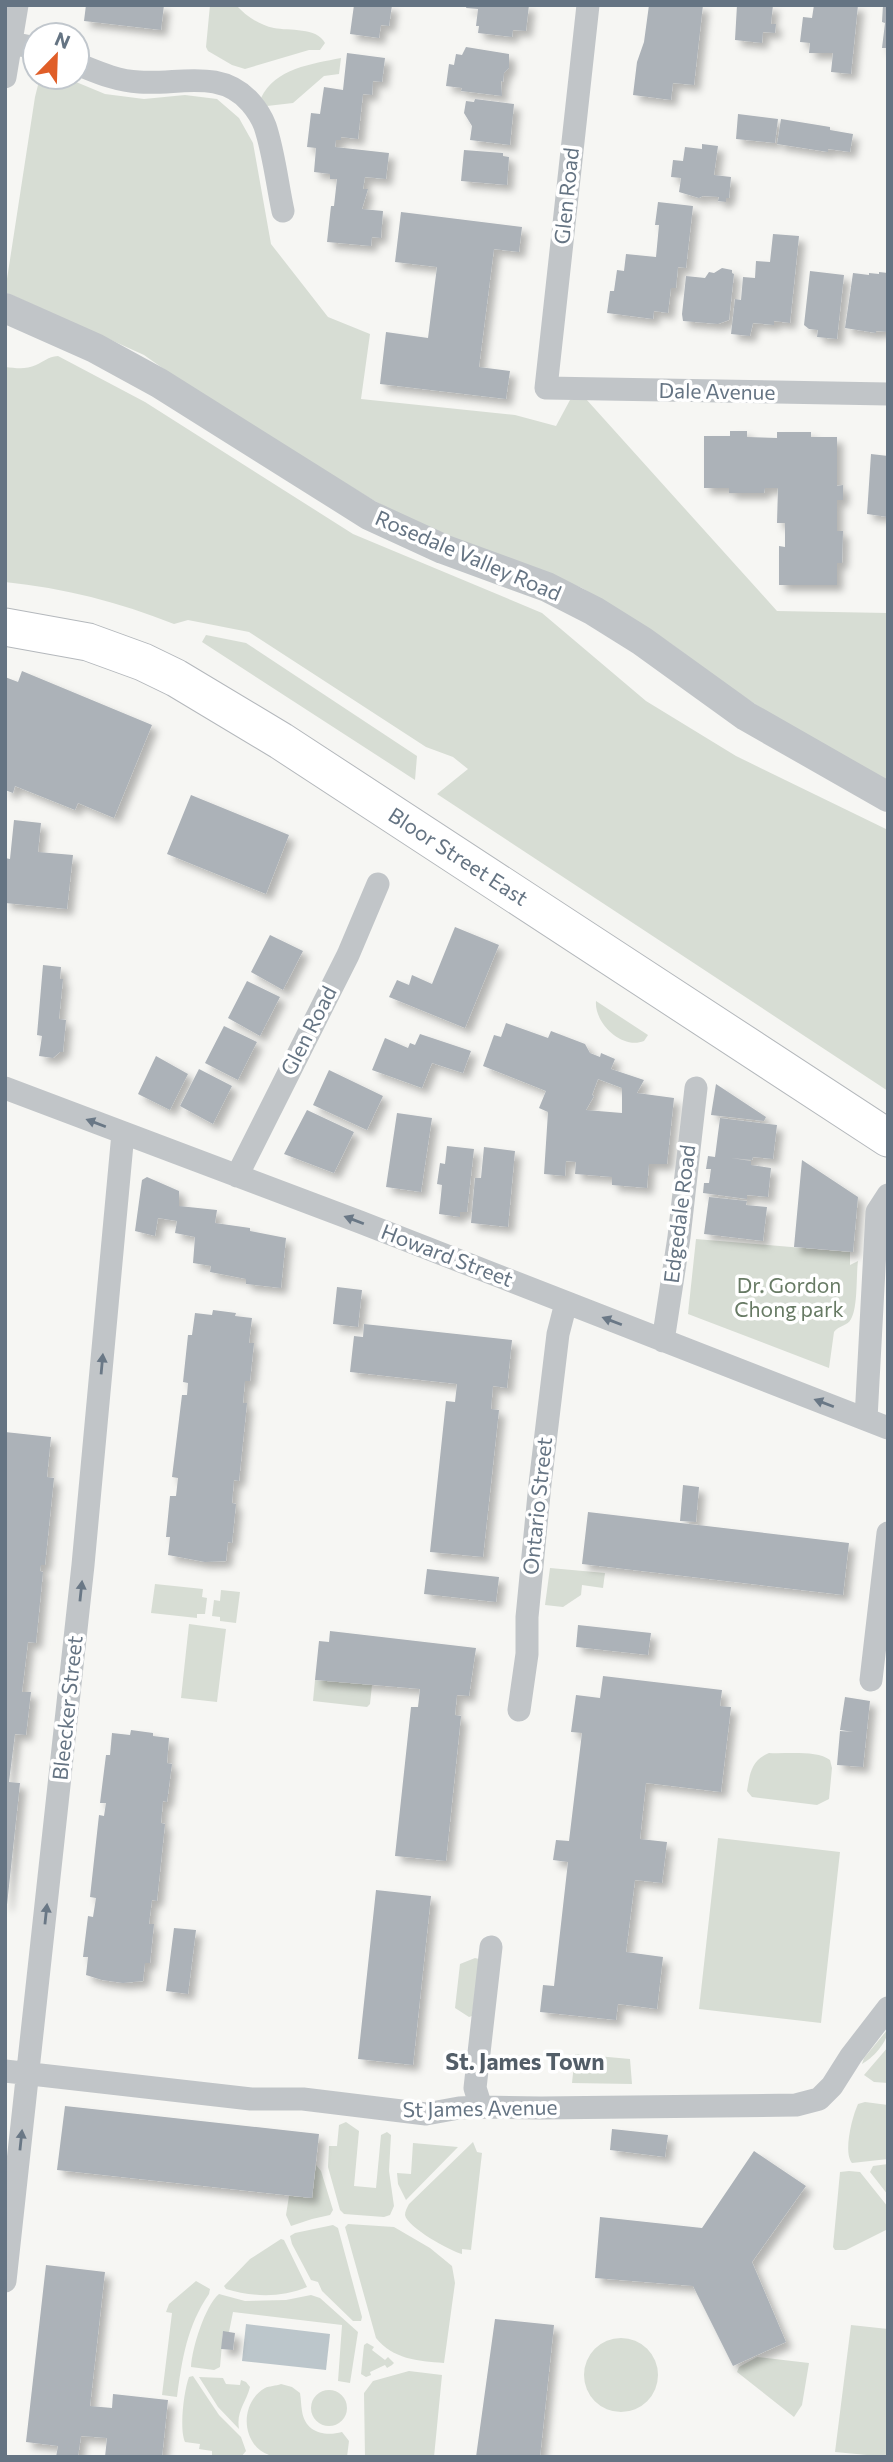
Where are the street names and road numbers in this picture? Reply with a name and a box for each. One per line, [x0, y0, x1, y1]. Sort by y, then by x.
street label: Glen Road [548, 146, 583, 245]
street label: Dale Avenue [658, 377, 776, 404]
street label: Rosedale Valley Road [372, 504, 565, 605]
street label: Bloor Street East [384, 801, 533, 910]
street label: Glen Road [275, 981, 341, 1079]
street label: Edgedale Road [658, 1143, 699, 1285]
street label: Howard Street [378, 1218, 517, 1291]
street label: Ontario Street [517, 1436, 556, 1576]
street label: Bleecker Street [46, 1634, 87, 1781]
street label: St James Avenue [402, 2094, 558, 2121]

